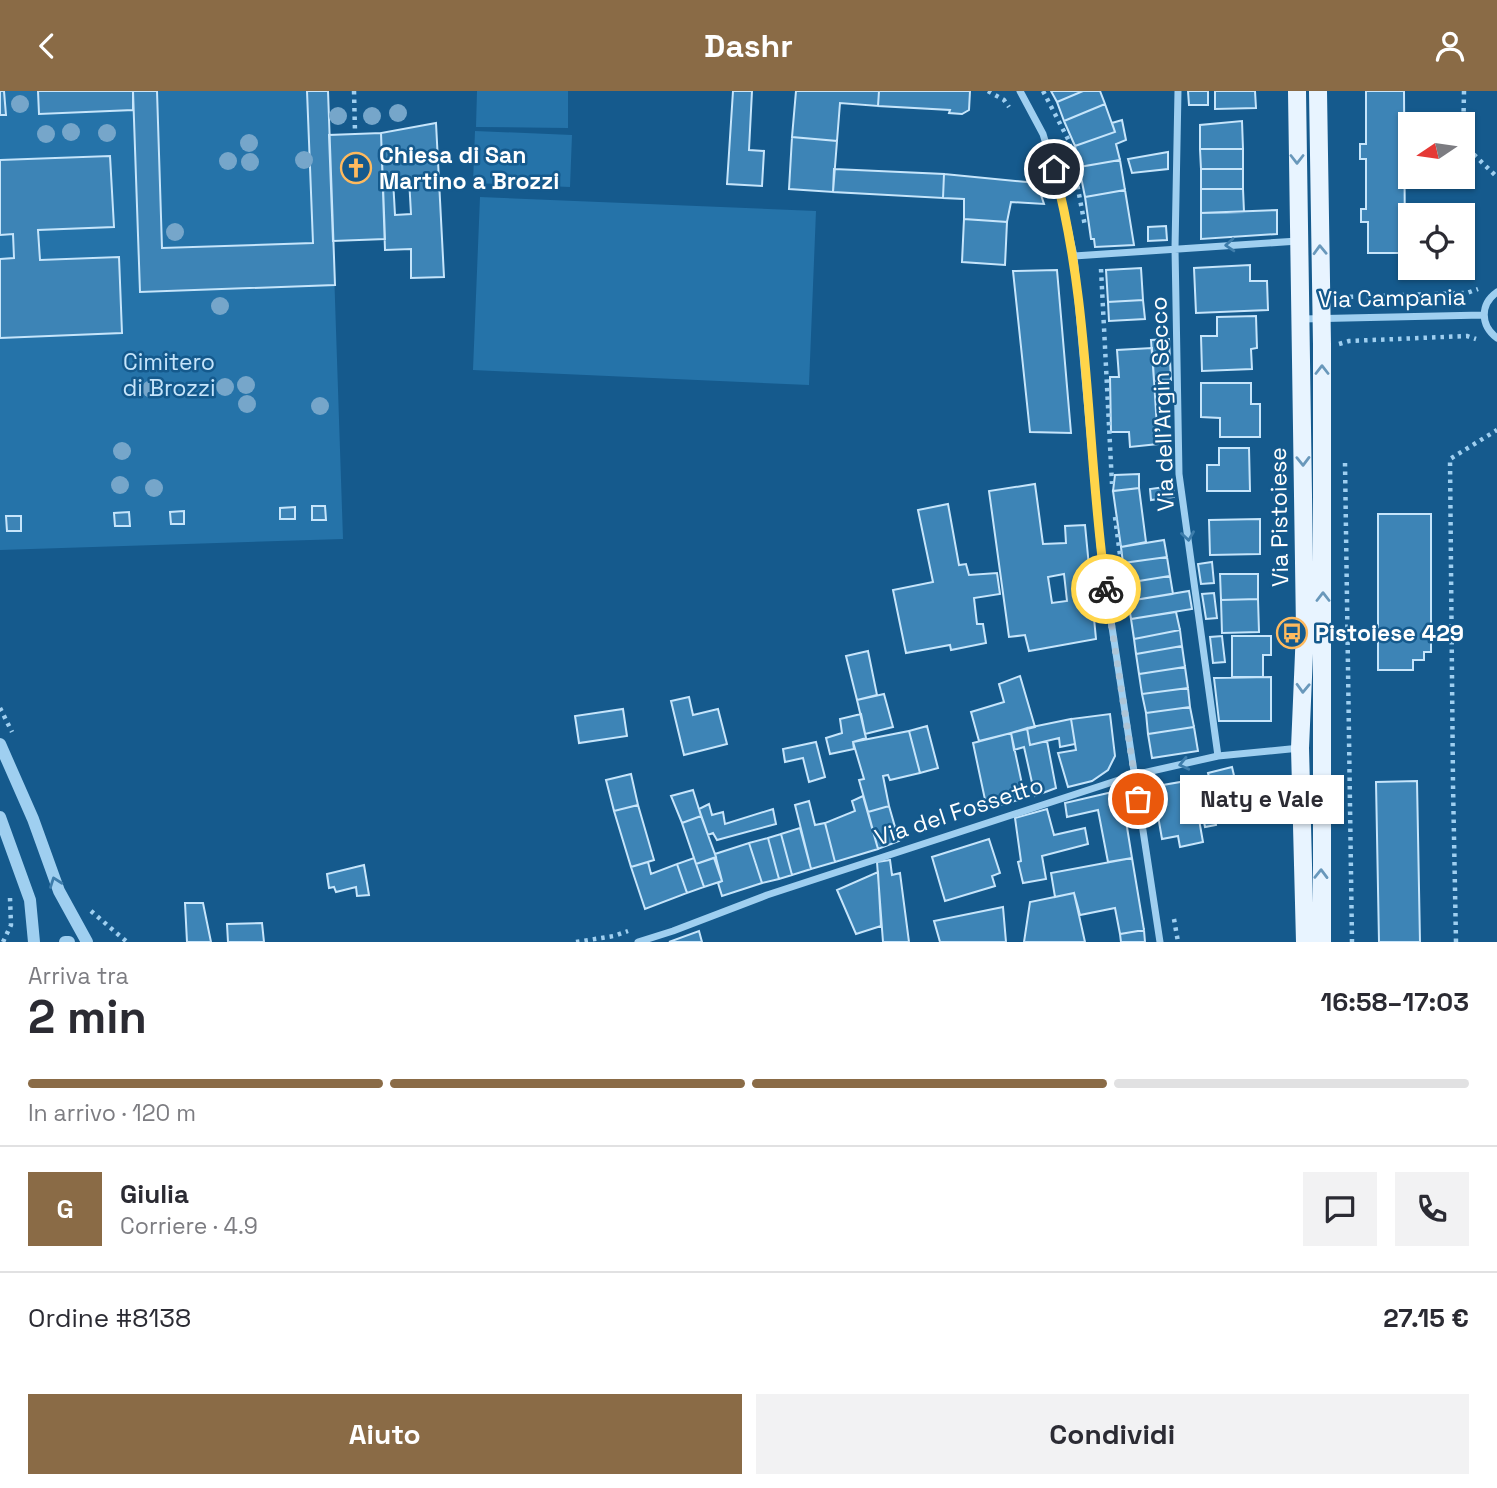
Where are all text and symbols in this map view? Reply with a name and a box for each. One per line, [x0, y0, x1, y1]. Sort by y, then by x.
text: Dashr [704, 26, 793, 66]
icon: back [28, 27, 66, 65]
icon: person [1431, 27, 1469, 65]
north arrow [1398, 112, 1475, 189]
map controls [1398, 112, 1475, 280]
pin [1024, 139, 1084, 199]
place label: Chiesa di San Martino a Brozzi [379, 140, 559, 196]
icon: home [1035, 150, 1073, 188]
church icon: Chiesa di San Martino a Brozzi [339, 151, 373, 185]
one-way arrow [1289, 154, 1305, 165]
button: locate [1398, 203, 1475, 280]
one-way arrow [1224, 237, 1235, 252]
one-way arrow [1313, 245, 1328, 256]
street label: Via Campania [1318, 282, 1466, 314]
street label: Via dell'Argin Secco [1143, 296, 1181, 512]
park label: Cimitero di Brozzi [122, 347, 216, 403]
one-way arrow [1314, 364, 1330, 375]
street label: Via Pistoiese [1263, 447, 1295, 587]
one-way arrow [1295, 456, 1311, 467]
one-way arrow [1180, 530, 1195, 542]
courier [1071, 554, 1141, 624]
icon: bike [1087, 570, 1125, 608]
one-way arrow [1315, 592, 1331, 602]
bus stop icon: Pistoiese 429 [1275, 616, 1309, 650]
place label: Pistoiese 429 [1315, 618, 1464, 648]
one-way arrow [1295, 683, 1310, 694]
one-way arrow [1178, 755, 1190, 770]
pin [1108, 769, 1168, 829]
street label: Via del Fossetto [871, 770, 1047, 852]
callout: Naty e Vale [1180, 775, 1344, 823]
icon: bag [1119, 780, 1157, 818]
text: Naty e Vale [1200, 784, 1324, 814]
one-way arrow [1314, 868, 1329, 879]
one-way arrow [50, 876, 64, 888]
text: Arriva tra [28, 961, 129, 991]
text: 16:58–17:03 [1320, 985, 1469, 1019]
text: 2 min [28, 988, 147, 1046]
text: In arrivo · 120 m [28, 1098, 196, 1128]
button: chat [1303, 1172, 1377, 1246]
button: phone [1395, 1172, 1469, 1246]
text: Giulia [120, 1177, 189, 1211]
text: G [56, 1192, 74, 1226]
text: Corriere · 4.9 [120, 1211, 258, 1241]
text: Ordine #8138 [28, 1301, 191, 1335]
text: 27.15 € [1383, 1301, 1469, 1335]
button: Aiuto [28, 1394, 742, 1474]
button: Condividi [756, 1394, 1469, 1474]

